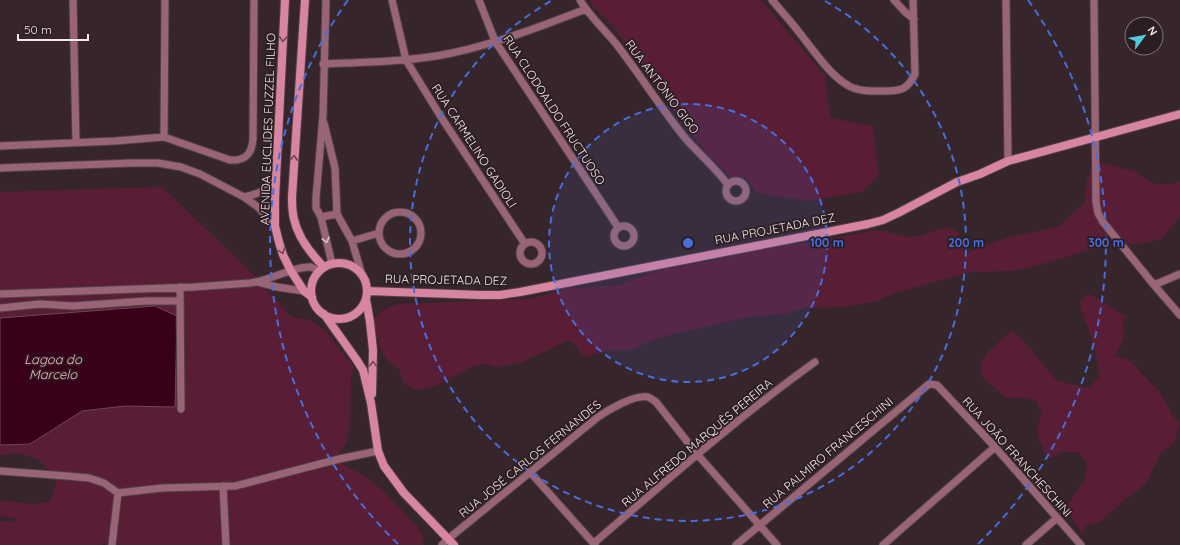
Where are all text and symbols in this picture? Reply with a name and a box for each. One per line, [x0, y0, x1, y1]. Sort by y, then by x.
scale bar [18, 16, 88, 42]
north arrow [1124, 16, 1164, 56]
text: 50 m [24, 22, 52, 37]
text: N [1144, 24, 1161, 38]
street label: RUA CLODOALDO FRUCTUOSO [500, 32, 609, 188]
street label: AVENIDA EUCLIDES FUZZEL FILHO [257, 33, 278, 225]
one-way arrow [278, 36, 287, 42]
street label: RUA ANTÔNIO GIGO [622, 37, 703, 137]
street label: RUA CARMELINO GADIOLI [429, 81, 520, 211]
one-way arrow [290, 155, 299, 161]
street label: RUA PROJETADA DEZ [713, 209, 837, 248]
text: 100 m [810, 235, 844, 250]
text: 200 m [948, 235, 984, 250]
text: 300 m [1088, 235, 1124, 250]
centre of rings [681, 236, 695, 250]
one-way arrow [322, 237, 330, 243]
one-way arrow [278, 248, 286, 255]
street label: RUA PROJETADA DEZ [385, 271, 508, 288]
water label: Lagoa do Marcelo [24, 351, 83, 382]
one-way arrow [368, 361, 377, 367]
street label: RUA ALFREDO MARQUÊS PEREIRA [618, 375, 775, 510]
street label: RUA PALMIRO FRANCESCHINI [759, 394, 896, 512]
street label: RUA JOÃO FRANCHESCHINI [959, 394, 1075, 520]
street label: RUA JOSÉ CARLOS FERNANDES [456, 396, 604, 521]

